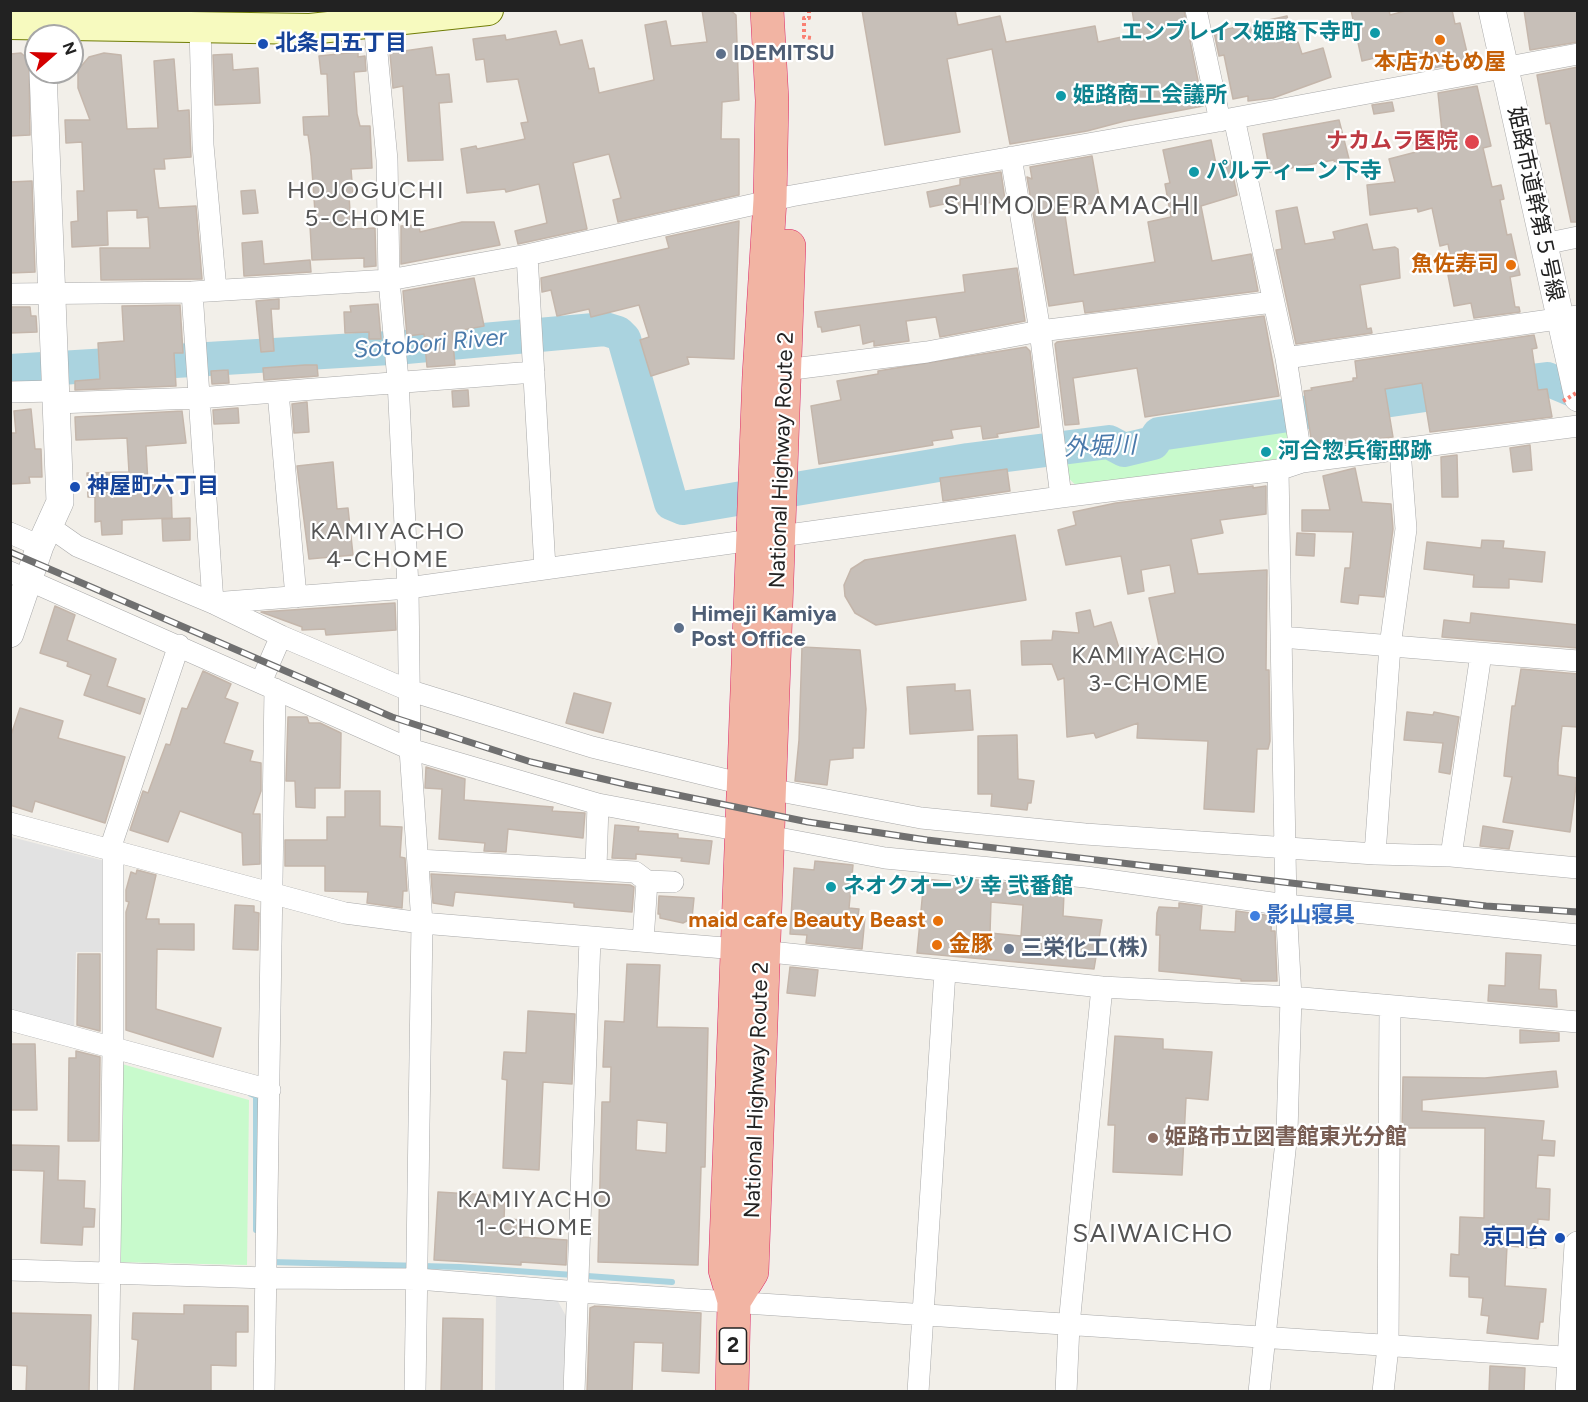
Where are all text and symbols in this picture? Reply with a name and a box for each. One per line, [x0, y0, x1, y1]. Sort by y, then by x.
place label: エンブレイス姫路下寺町 [1121, 20, 1363, 46]
north arrow [24, 24, 84, 84]
marker: エンブレイス姫路下寺町 [1368, 26, 1382, 40]
place label: 北条口五丁目 [275, 31, 407, 57]
marker: 本店かもめ屋 [1433, 33, 1447, 47]
marker: 北条口五丁目 [256, 37, 270, 51]
text: N [58, 39, 81, 57]
place label: IDEMITSU [733, 41, 835, 67]
marker: IDEMITSU [714, 47, 728, 61]
place label: 本店かもめ屋 [1374, 50, 1506, 76]
place label: 姫路商工会議所 [1073, 83, 1227, 109]
marker: 姫路商工会議所 [1054, 89, 1068, 103]
street label: 姫路市道幹第５号線 [1502, 104, 1568, 304]
place label: ナカムラ医院 [1326, 129, 1458, 155]
marker: ナカムラ医院 [1463, 133, 1481, 151]
place label: パルティーン下寺 [1206, 159, 1382, 185]
marker: パルティーン下寺 [1187, 165, 1201, 179]
district label: HOJOGUCHI 5-CHOME [287, 177, 445, 233]
district label: SHIMODERAMACHI [943, 190, 1201, 222]
place label: 魚佐寿司 [1411, 252, 1499, 278]
marker: 魚佐寿司 [1504, 258, 1518, 272]
water label: Sotobori River [352, 323, 508, 365]
street label: National Highway Route 2 [764, 331, 800, 589]
water label: 外堀川 [1064, 431, 1136, 463]
place label: 河合惣兵衛邸跡 [1278, 439, 1432, 465]
marker: 河合惣兵衛邸跡 [1259, 445, 1273, 459]
place label: 神屋町六丁目 [87, 474, 219, 500]
marker: 神屋町六丁目 [68, 480, 82, 494]
district label: KAMIYACHO 4-CHOME [310, 518, 466, 574]
place label: Himeji Kamiya Post Office [691, 602, 837, 654]
marker: Himeji Kamiya Post Office [672, 621, 686, 635]
district label: KAMIYACHO 3-CHOME [1071, 642, 1227, 698]
place label: ネオクオーツ 幸 弐番館 [843, 874, 1073, 900]
marker: ネオクオーツ 幸 弐番館 [824, 880, 838, 894]
place label: 影山寝具 [1267, 903, 1355, 929]
place label: maid cafe Beauty Beast [688, 908, 926, 934]
marker: 影山寝具 [1248, 909, 1262, 923]
marker: maid cafe Beauty Beast [931, 914, 945, 928]
place label: 金豚 [949, 932, 993, 958]
place label: 三栄化工(株) [1021, 936, 1148, 962]
marker: 金豚 [930, 938, 944, 952]
marker: 三栄化工(株) [1002, 942, 1016, 956]
street label: National Highway Route 2 [739, 961, 775, 1219]
place label: 姫路市立図書館東光分館 [1165, 1125, 1407, 1151]
marker: 姫路市立図書館東光分館 [1146, 1131, 1160, 1145]
district label: KAMIYACHO 1-CHOME [457, 1186, 613, 1242]
district label: SAIWAICHO [1072, 1218, 1234, 1250]
place label: 京口台 [1482, 1225, 1548, 1251]
marker: 京口台 [1553, 1231, 1567, 1245]
road number: 2 [720, 1328, 746, 1364]

